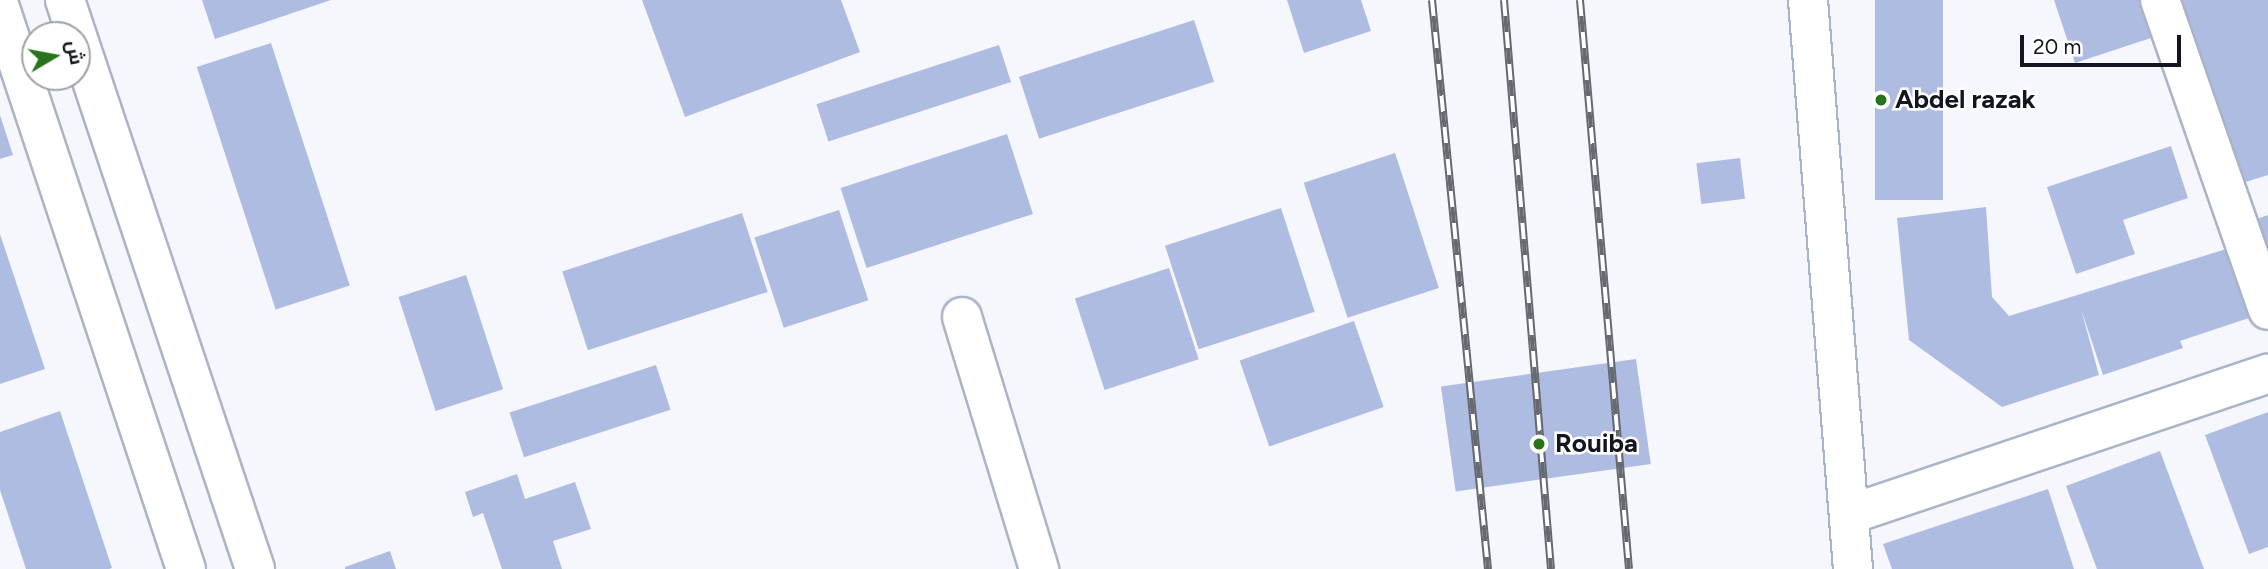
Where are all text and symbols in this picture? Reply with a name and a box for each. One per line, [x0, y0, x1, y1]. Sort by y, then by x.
north arrow [21, 21, 91, 91]
scale bar [2023, 21, 2184, 65]
text: 20 m [2033, 34, 2081, 59]
text: ش [62, 39, 89, 67]
place label: Abdel razak [1895, 84, 2035, 116]
marker: Abdel razak [1873, 92, 1889, 108]
place label: Rouiba [1555, 428, 1638, 460]
marker: Rouiba [1529, 434, 1549, 454]

